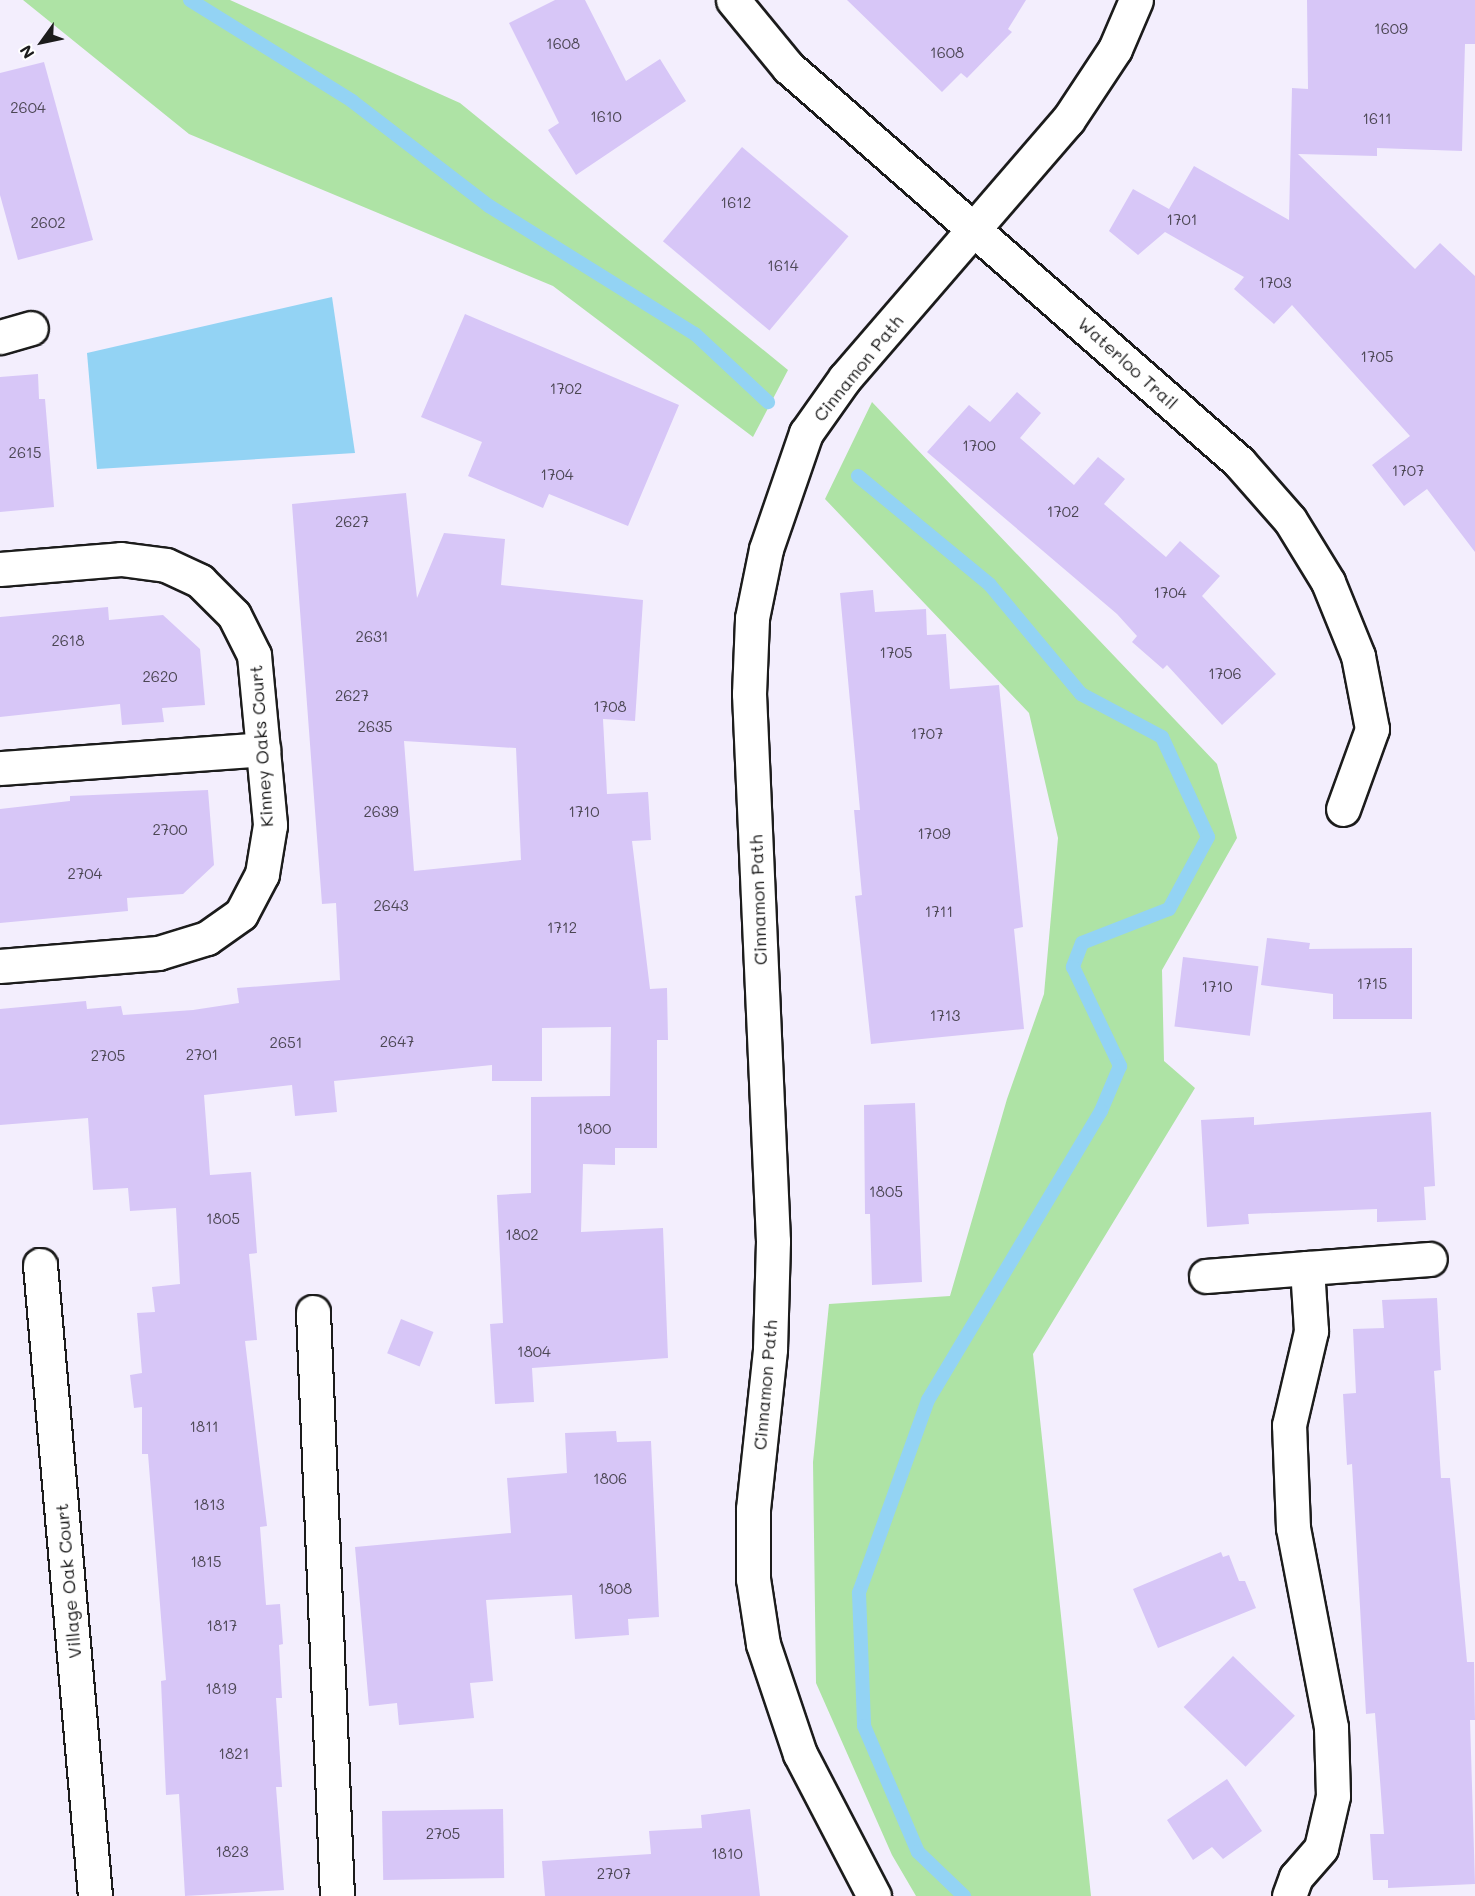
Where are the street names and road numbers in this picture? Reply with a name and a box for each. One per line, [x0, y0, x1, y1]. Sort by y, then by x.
street label: Cinnamon Path [809, 310, 907, 426]
street label: Waterloo Trail [1074, 312, 1182, 414]
street label: Kinney Oaks Court [245, 664, 277, 828]
street label: Cinnamon Path [745, 834, 771, 966]
street label: Cinnamon Path [749, 1319, 781, 1451]
street label: Village Oak Court [50, 1502, 86, 1660]

